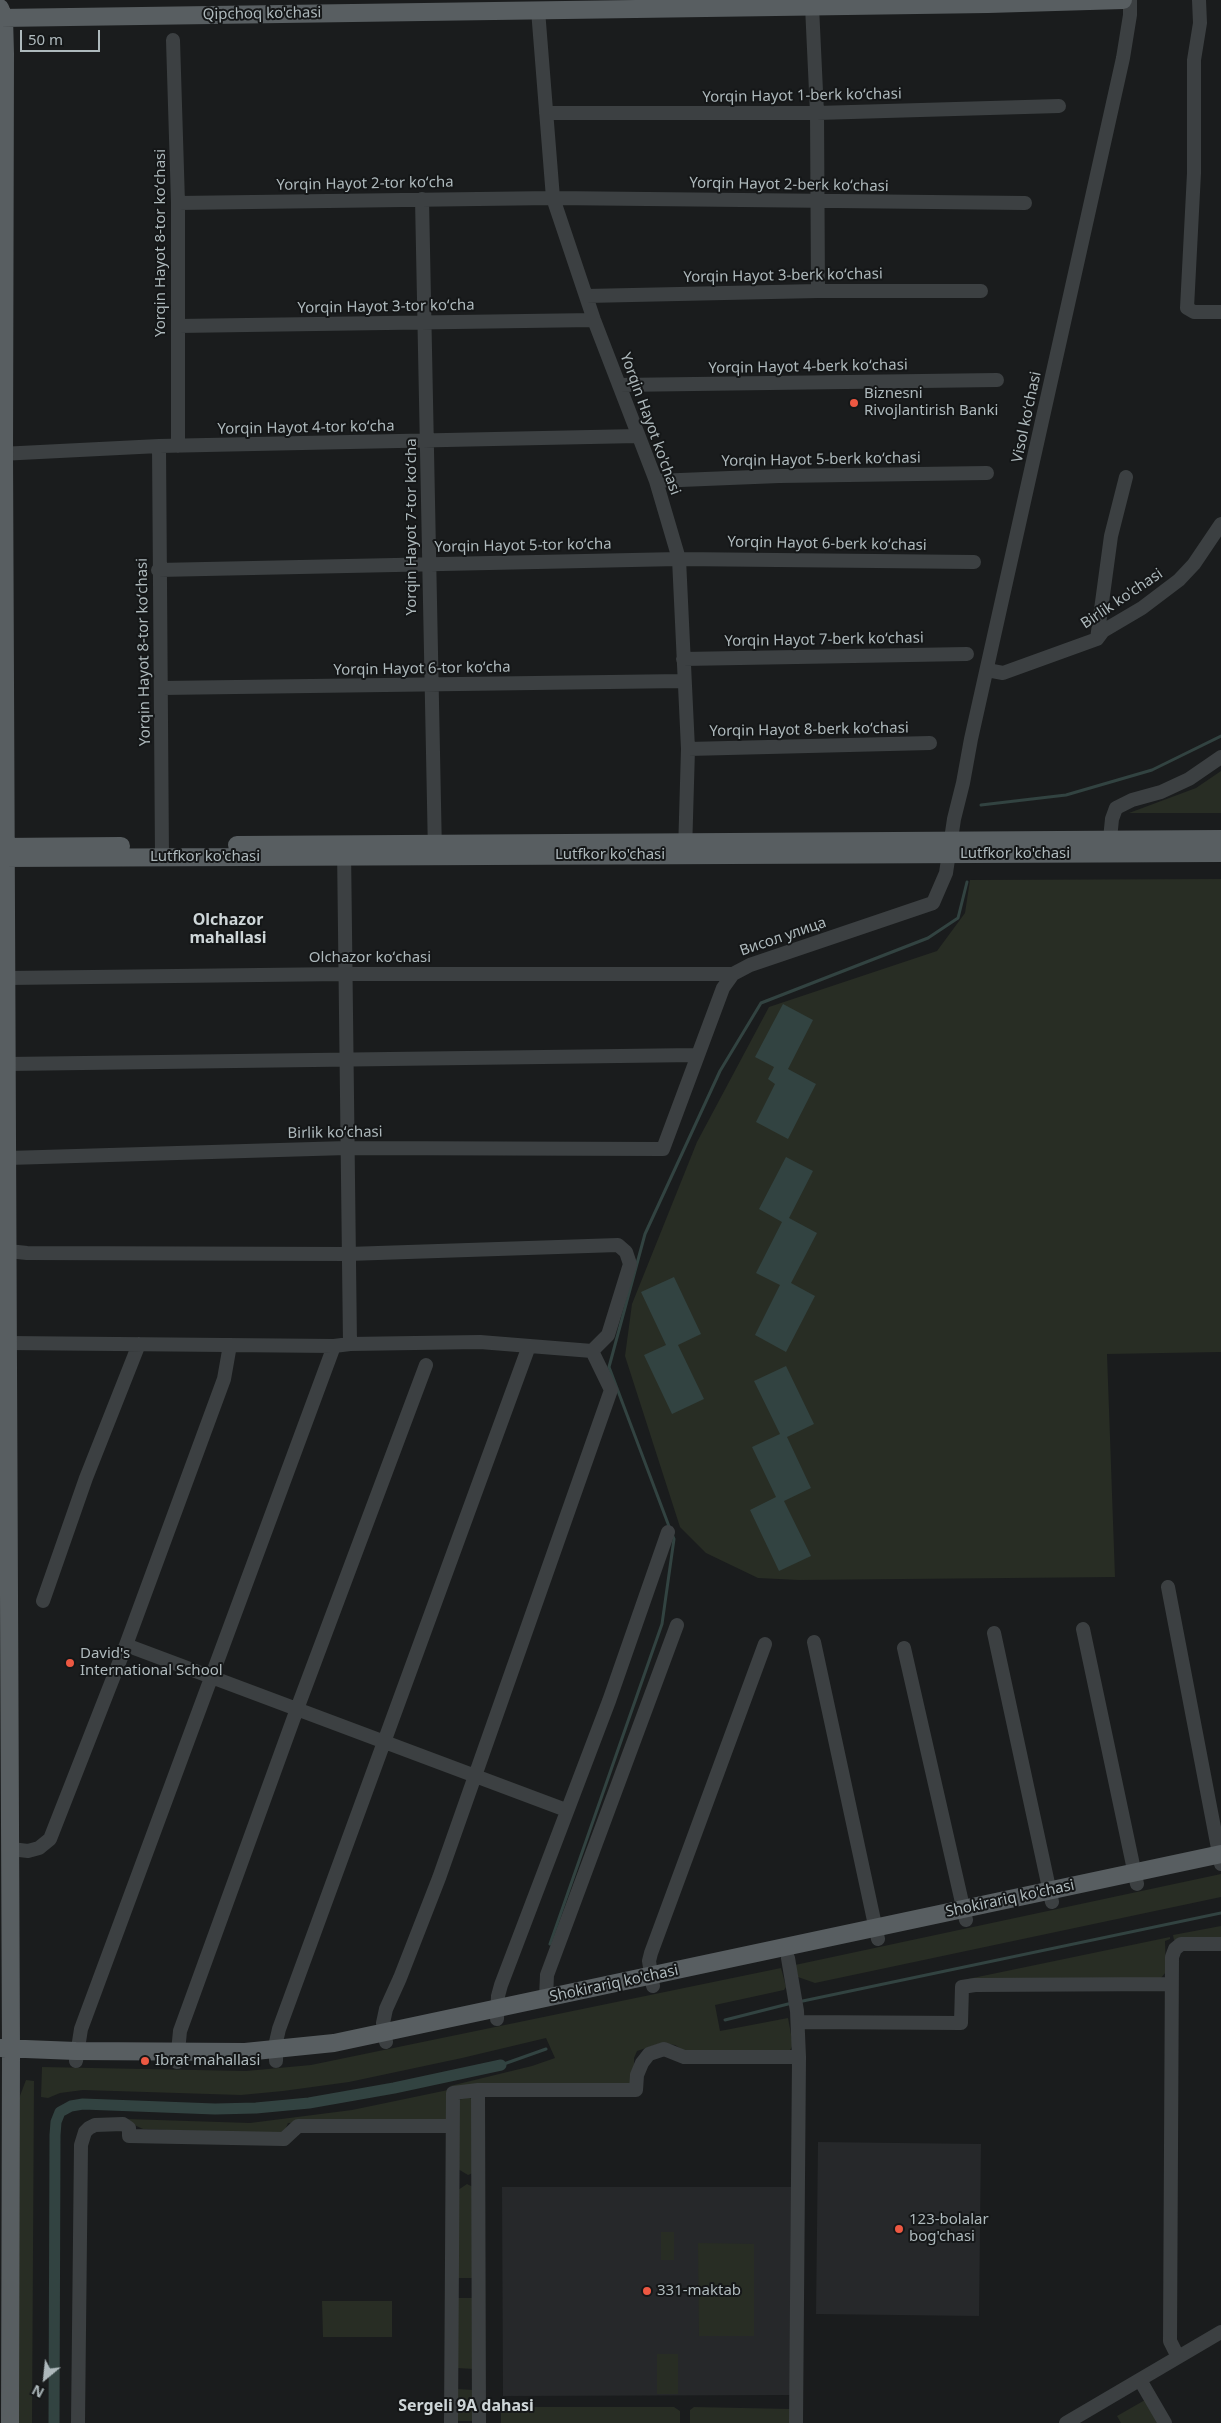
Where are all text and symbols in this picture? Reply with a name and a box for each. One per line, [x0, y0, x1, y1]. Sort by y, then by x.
street label: Qipchoq ko'chasi [202, 4, 322, 24]
scale bar [22, 20, 102, 52]
text: 50 m [28, 29, 63, 49]
street label: Yorqin Hayot 1-berk koʻchasi [702, 85, 902, 107]
street label: Yorqin Hayot 8-tor koʻchasi [152, 149, 170, 337]
street label: Yorqin Hayot 2-tor koʻcha [276, 173, 454, 195]
street label: Yorqin Hayot 2-berk koʻchasi [689, 174, 889, 196]
street label: Yorqin Hayot 3-berk koʻchasi [683, 265, 883, 287]
street label: Yorqin Hayot 3-tor koʻcha [297, 296, 475, 318]
street label: Yorqin Hayot ko'chasi [616, 350, 684, 498]
street label: Yorqin Hayot 4-berk koʻchasi [708, 356, 908, 378]
street label: Visol koʻchasi [1009, 370, 1045, 464]
place label: Biznesni Rivojlantirish Banki [864, 385, 998, 420]
marker: Biznesni Rivojlantirish Banki [848, 397, 860, 409]
street label: Yorqin Hayot 4-tor koʻcha [217, 417, 395, 439]
street label: Yorqin Hayot 7-tor koʻcha [403, 438, 421, 616]
street label: Yorqin Hayot 5-berk koʻchasi [721, 449, 921, 471]
street label: Yorqin Hayot 6-berk koʻchasi [727, 533, 927, 555]
street label: Yorqin Hayot 5-tor koʻcha [434, 535, 612, 557]
street label: Yorqin Hayot 8-tor koʻchasi [133, 558, 155, 746]
street label: Birlik ko'chasi [1078, 565, 1166, 633]
street label: Yorqin Hayot 7-berk koʻchasi [724, 629, 924, 651]
street label: Yorqin Hayot 6-tor koʻcha [333, 658, 511, 680]
street label: Yorqin Hayot 8-berk koʻchasi [709, 719, 909, 741]
street label: Lutfkor ko'chasi [960, 845, 1070, 863]
street label: Lutfkor ko'chasi [555, 846, 665, 864]
street label: Lutfkor ko'chasi [150, 848, 260, 866]
district label: Olchazor mahallasi [189, 910, 267, 948]
street label: Висол улица [737, 914, 829, 960]
street label: Olchazor koʻchasi [309, 949, 431, 967]
street label: Birlik koʻchasi [287, 1123, 383, 1143]
place label: David's International School [80, 1645, 223, 1680]
marker: David's International School [64, 1657, 76, 1669]
street label: Shokirariq ko'chasi [944, 1877, 1076, 1921]
street label: Shokirariq ko'chasi [548, 1962, 680, 2006]
place label: Ibrat mahallasi [155, 2052, 260, 2070]
marker: Ibrat mahallasi [139, 2055, 151, 2067]
place label: 123-bolalar bog'chasi [909, 2211, 989, 2246]
marker: 123-bolalar bog'chasi [893, 2223, 905, 2235]
place label: 331-maktab [657, 2282, 741, 2300]
marker: 331-maktab [641, 2285, 653, 2297]
north arrow [20, 2353, 70, 2403]
text: N [28, 2381, 47, 2403]
district label: Sergeli 9A dahasi [398, 2396, 534, 2416]

